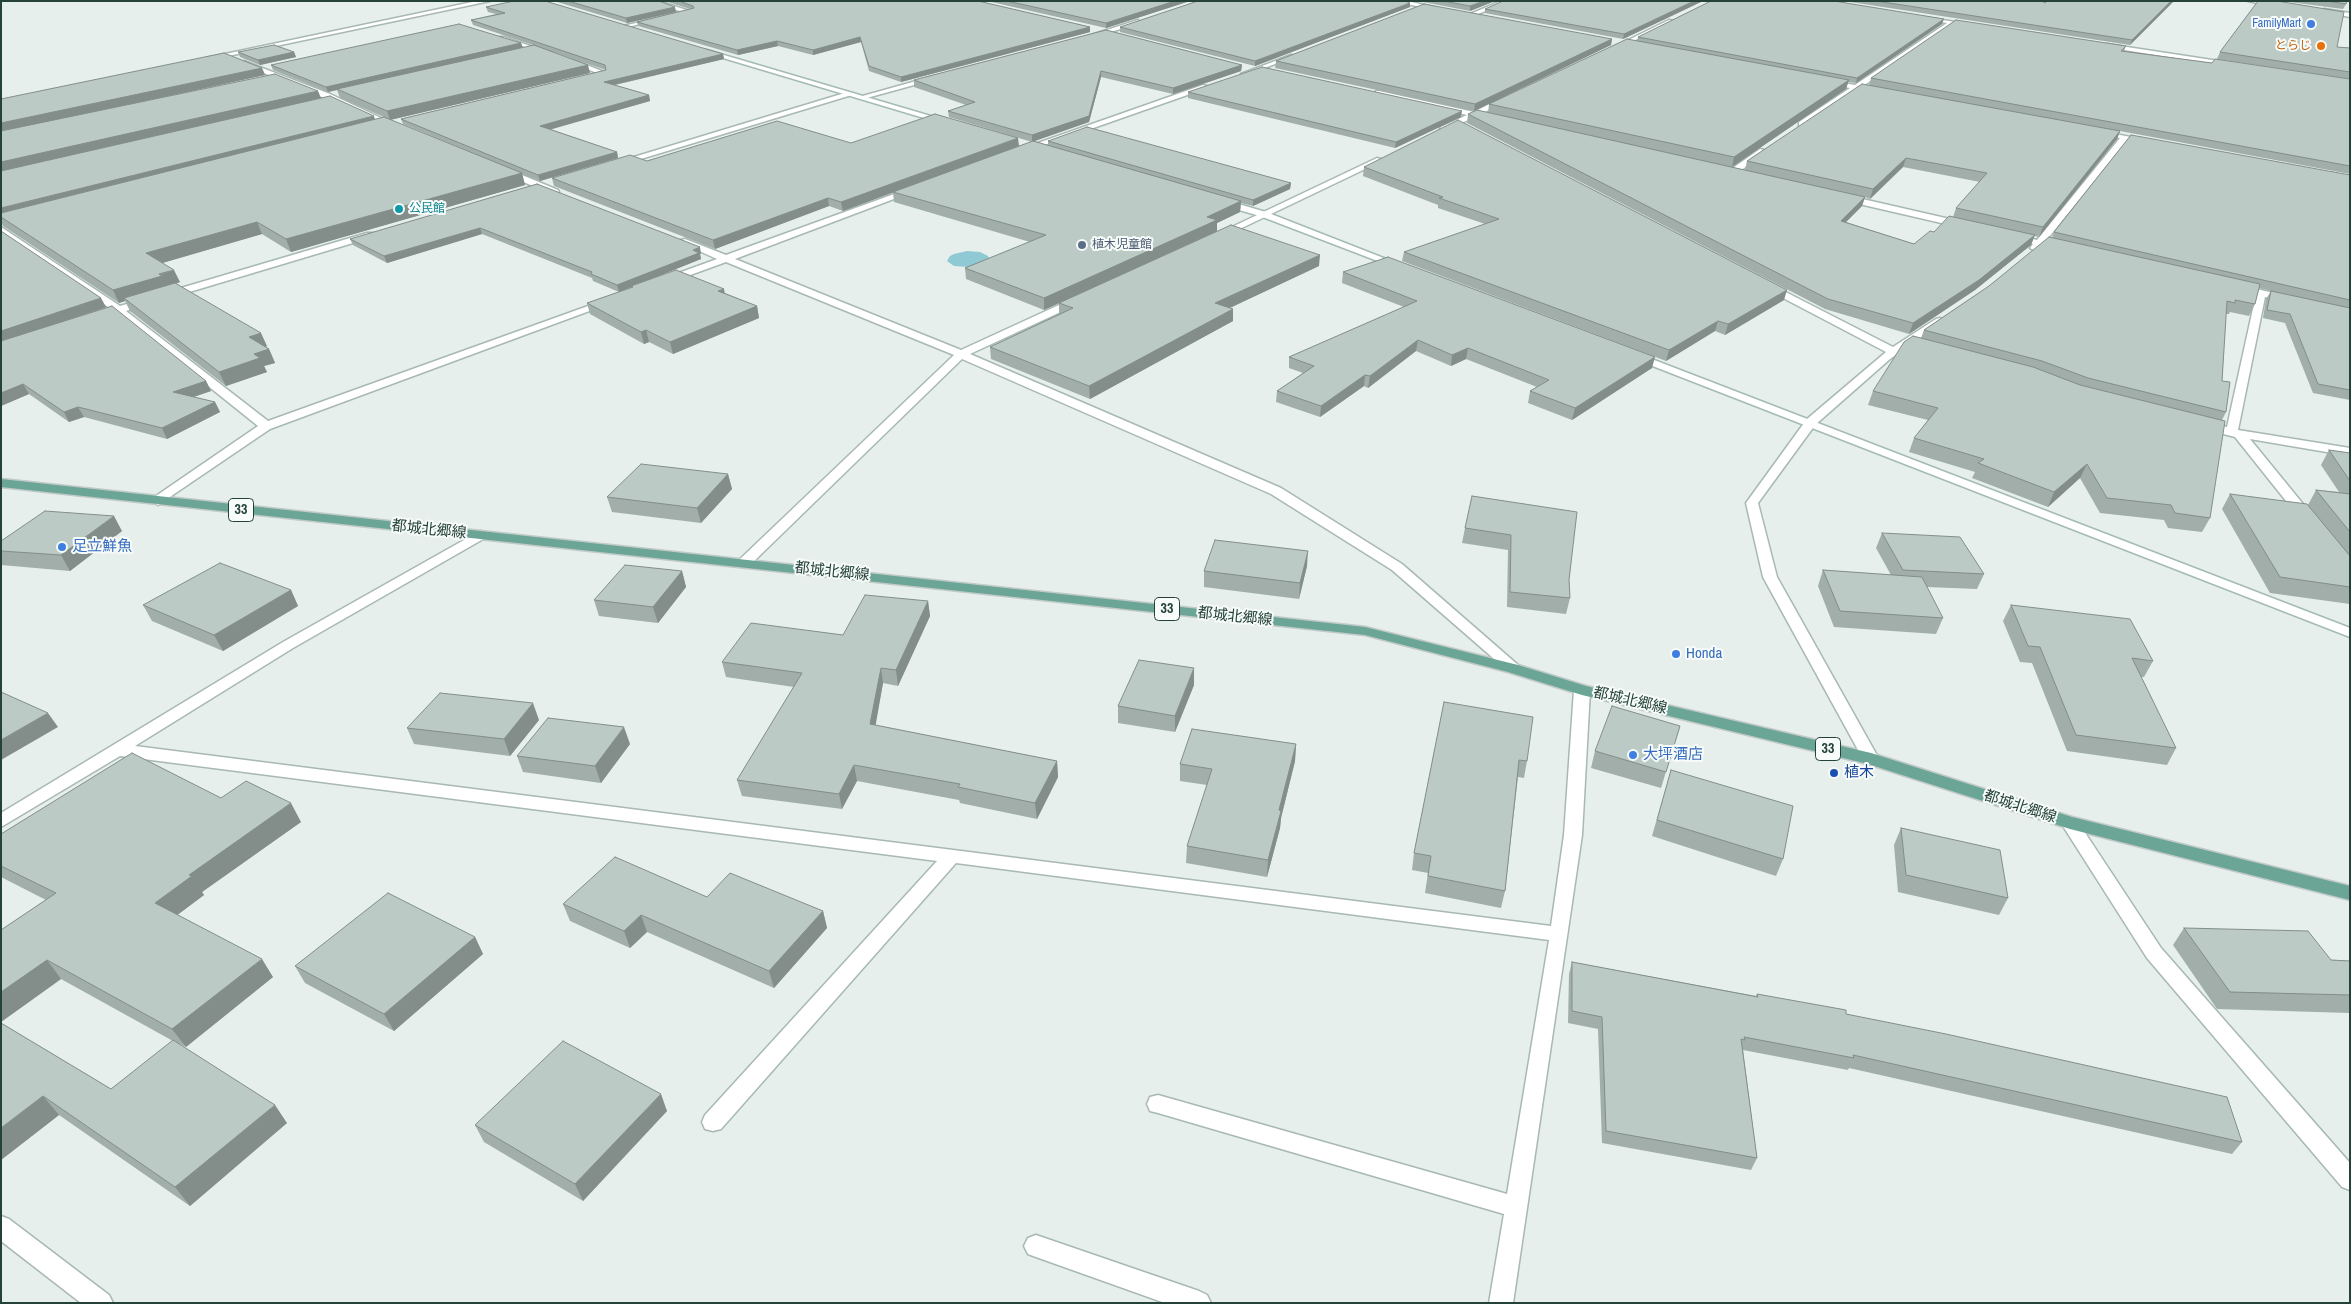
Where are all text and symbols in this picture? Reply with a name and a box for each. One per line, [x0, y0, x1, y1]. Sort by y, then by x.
place label: FamilyMart [2252, 17, 2301, 31]
marker: FamilyMart [2305, 18, 2317, 30]
place label: とらじ [2275, 39, 2311, 53]
marker: とらじ [2315, 40, 2327, 52]
place label: 公民館 [409, 202, 445, 216]
marker: 公民館 [393, 203, 405, 215]
place label: 植木児童館 [1092, 238, 1152, 252]
marker: 植木児童館 [1076, 239, 1088, 251]
road number: 33 [228, 498, 254, 522]
street label: 都城北郷線 [391, 517, 467, 543]
place label: 足立鮮魚 [72, 538, 132, 556]
marker: 足立鮮魚 [56, 541, 68, 553]
street label: 都城北郷線 [794, 559, 870, 585]
road number: 33 [1154, 598, 1180, 620]
street label: 都城北郷線 [1197, 604, 1273, 630]
place label: Honda [1686, 645, 1722, 663]
marker: Honda [1670, 648, 1682, 660]
street label: 都城北郷線 [1591, 684, 1669, 718]
road number: 33 [1816, 738, 1840, 761]
place label: 大坪酒店 [1643, 746, 1703, 764]
marker: 大坪酒店 [1627, 749, 1639, 761]
place label: 植木 [1844, 764, 1874, 782]
marker: 植木 [1828, 767, 1840, 779]
street label: 都城北郷線 [1982, 787, 2058, 827]

